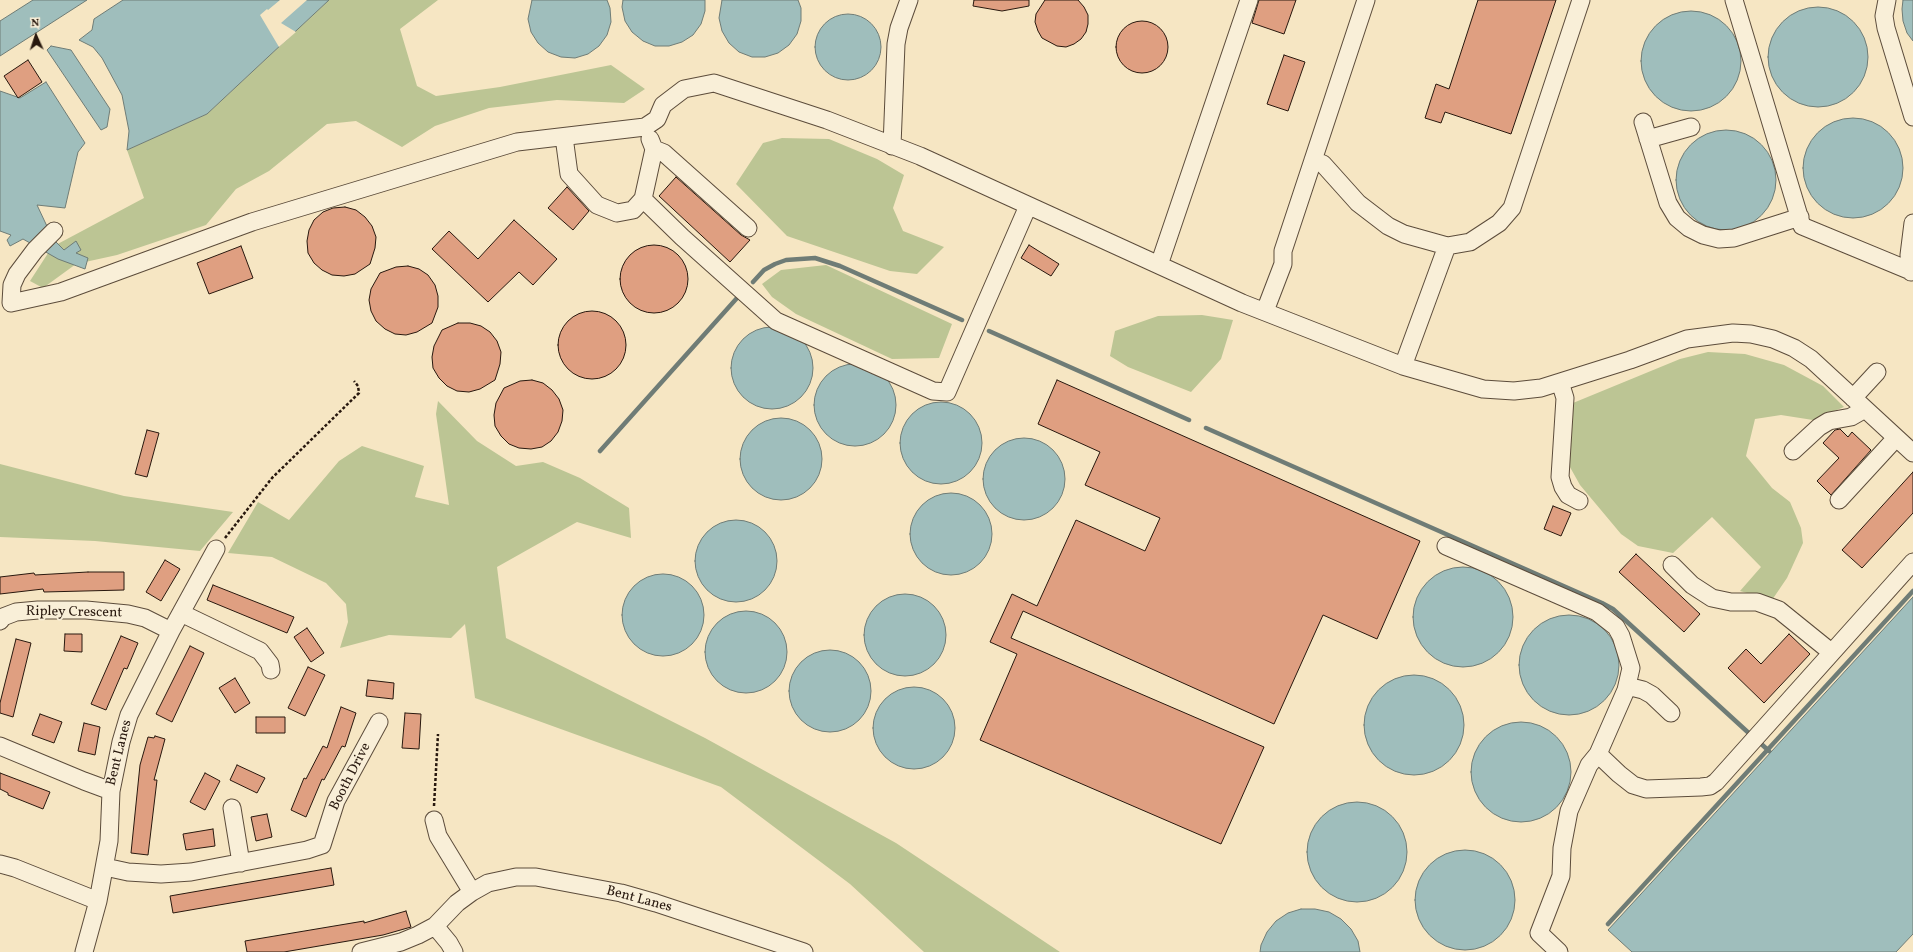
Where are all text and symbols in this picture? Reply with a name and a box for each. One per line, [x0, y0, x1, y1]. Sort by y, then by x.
north arrow [16, 16, 56, 56]
text: N [31, 16, 40, 31]
street label: Ripley Crescent [26, 604, 122, 622]
street label: Bent Lanes [104, 718, 136, 788]
street label: Booth Drive [327, 740, 375, 814]
street label: Bent Lanes [604, 883, 674, 917]

